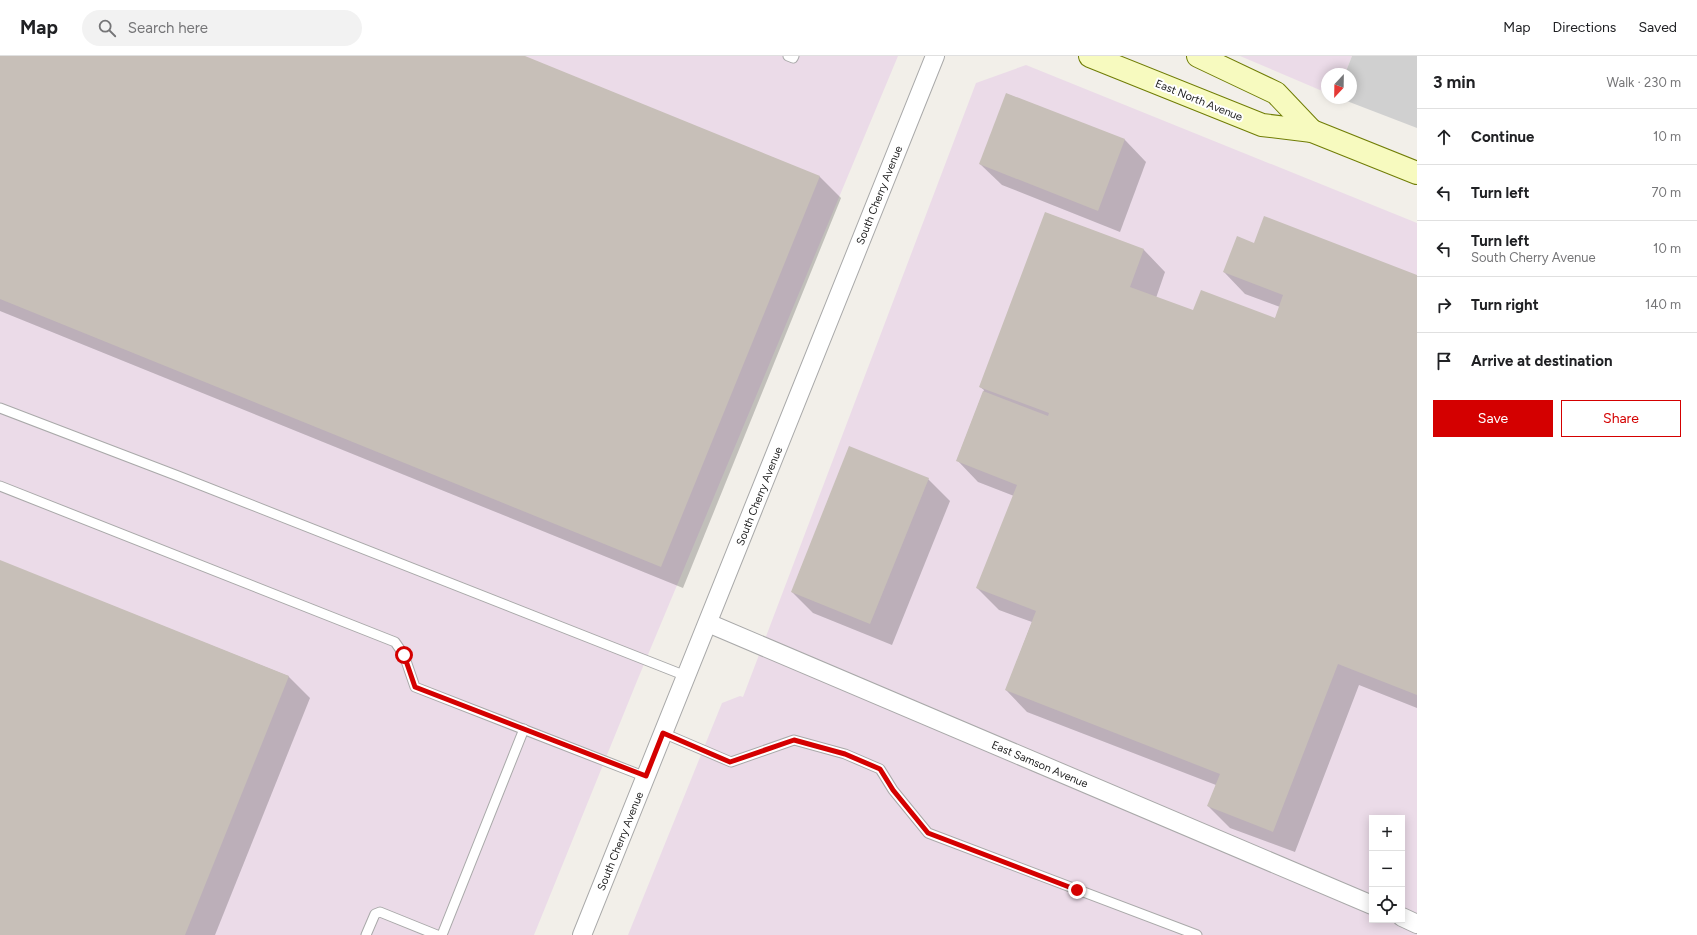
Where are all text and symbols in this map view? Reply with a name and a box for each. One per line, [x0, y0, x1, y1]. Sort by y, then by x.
search box [82, 10, 362, 46]
text: Map [20, 16, 58, 39]
icon: search [96, 17, 118, 39]
text: Search here [128, 19, 208, 37]
text: Map [1503, 19, 1531, 36]
text: Directions [1553, 19, 1616, 36]
text: Saved [1638, 19, 1677, 36]
north arrow [1321, 68, 1357, 104]
text: 3 min [1433, 72, 1475, 92]
text: Walk · 230 m [1607, 75, 1681, 90]
street label: East North Avenue [1153, 77, 1244, 124]
icon: ahead [1433, 126, 1455, 148]
text: Continue [1471, 128, 1534, 146]
text: 10 m [1653, 129, 1681, 144]
street label: South Cherry Avenue [854, 144, 905, 247]
icon: left [1433, 182, 1455, 204]
text: Turn left [1471, 184, 1529, 202]
text: 70 m [1651, 185, 1681, 200]
text: Turn left [1471, 232, 1529, 250]
icon: left [1433, 238, 1455, 260]
text: 10 m [1653, 241, 1681, 256]
text: South Cherry Avenue [1471, 250, 1596, 265]
icon: right [1433, 294, 1455, 316]
text: Turn right [1471, 296, 1539, 314]
text: 140 m [1645, 297, 1681, 312]
icon: arrive [1433, 350, 1455, 372]
text: Arrive at destination [1471, 352, 1612, 370]
button: Save [1433, 400, 1553, 437]
button: Share [1561, 400, 1681, 437]
street label: South Cherry Avenue [734, 445, 785, 548]
route start [395, 646, 413, 664]
street label: East Samson Avenue [990, 738, 1090, 791]
street label: South Cherry Avenue [595, 790, 646, 893]
map controls [1369, 815, 1405, 923]
button: + [1369, 815, 1405, 851]
button: − [1369, 851, 1405, 887]
route end [1068, 881, 1086, 899]
button: locate [1369, 887, 1405, 923]

